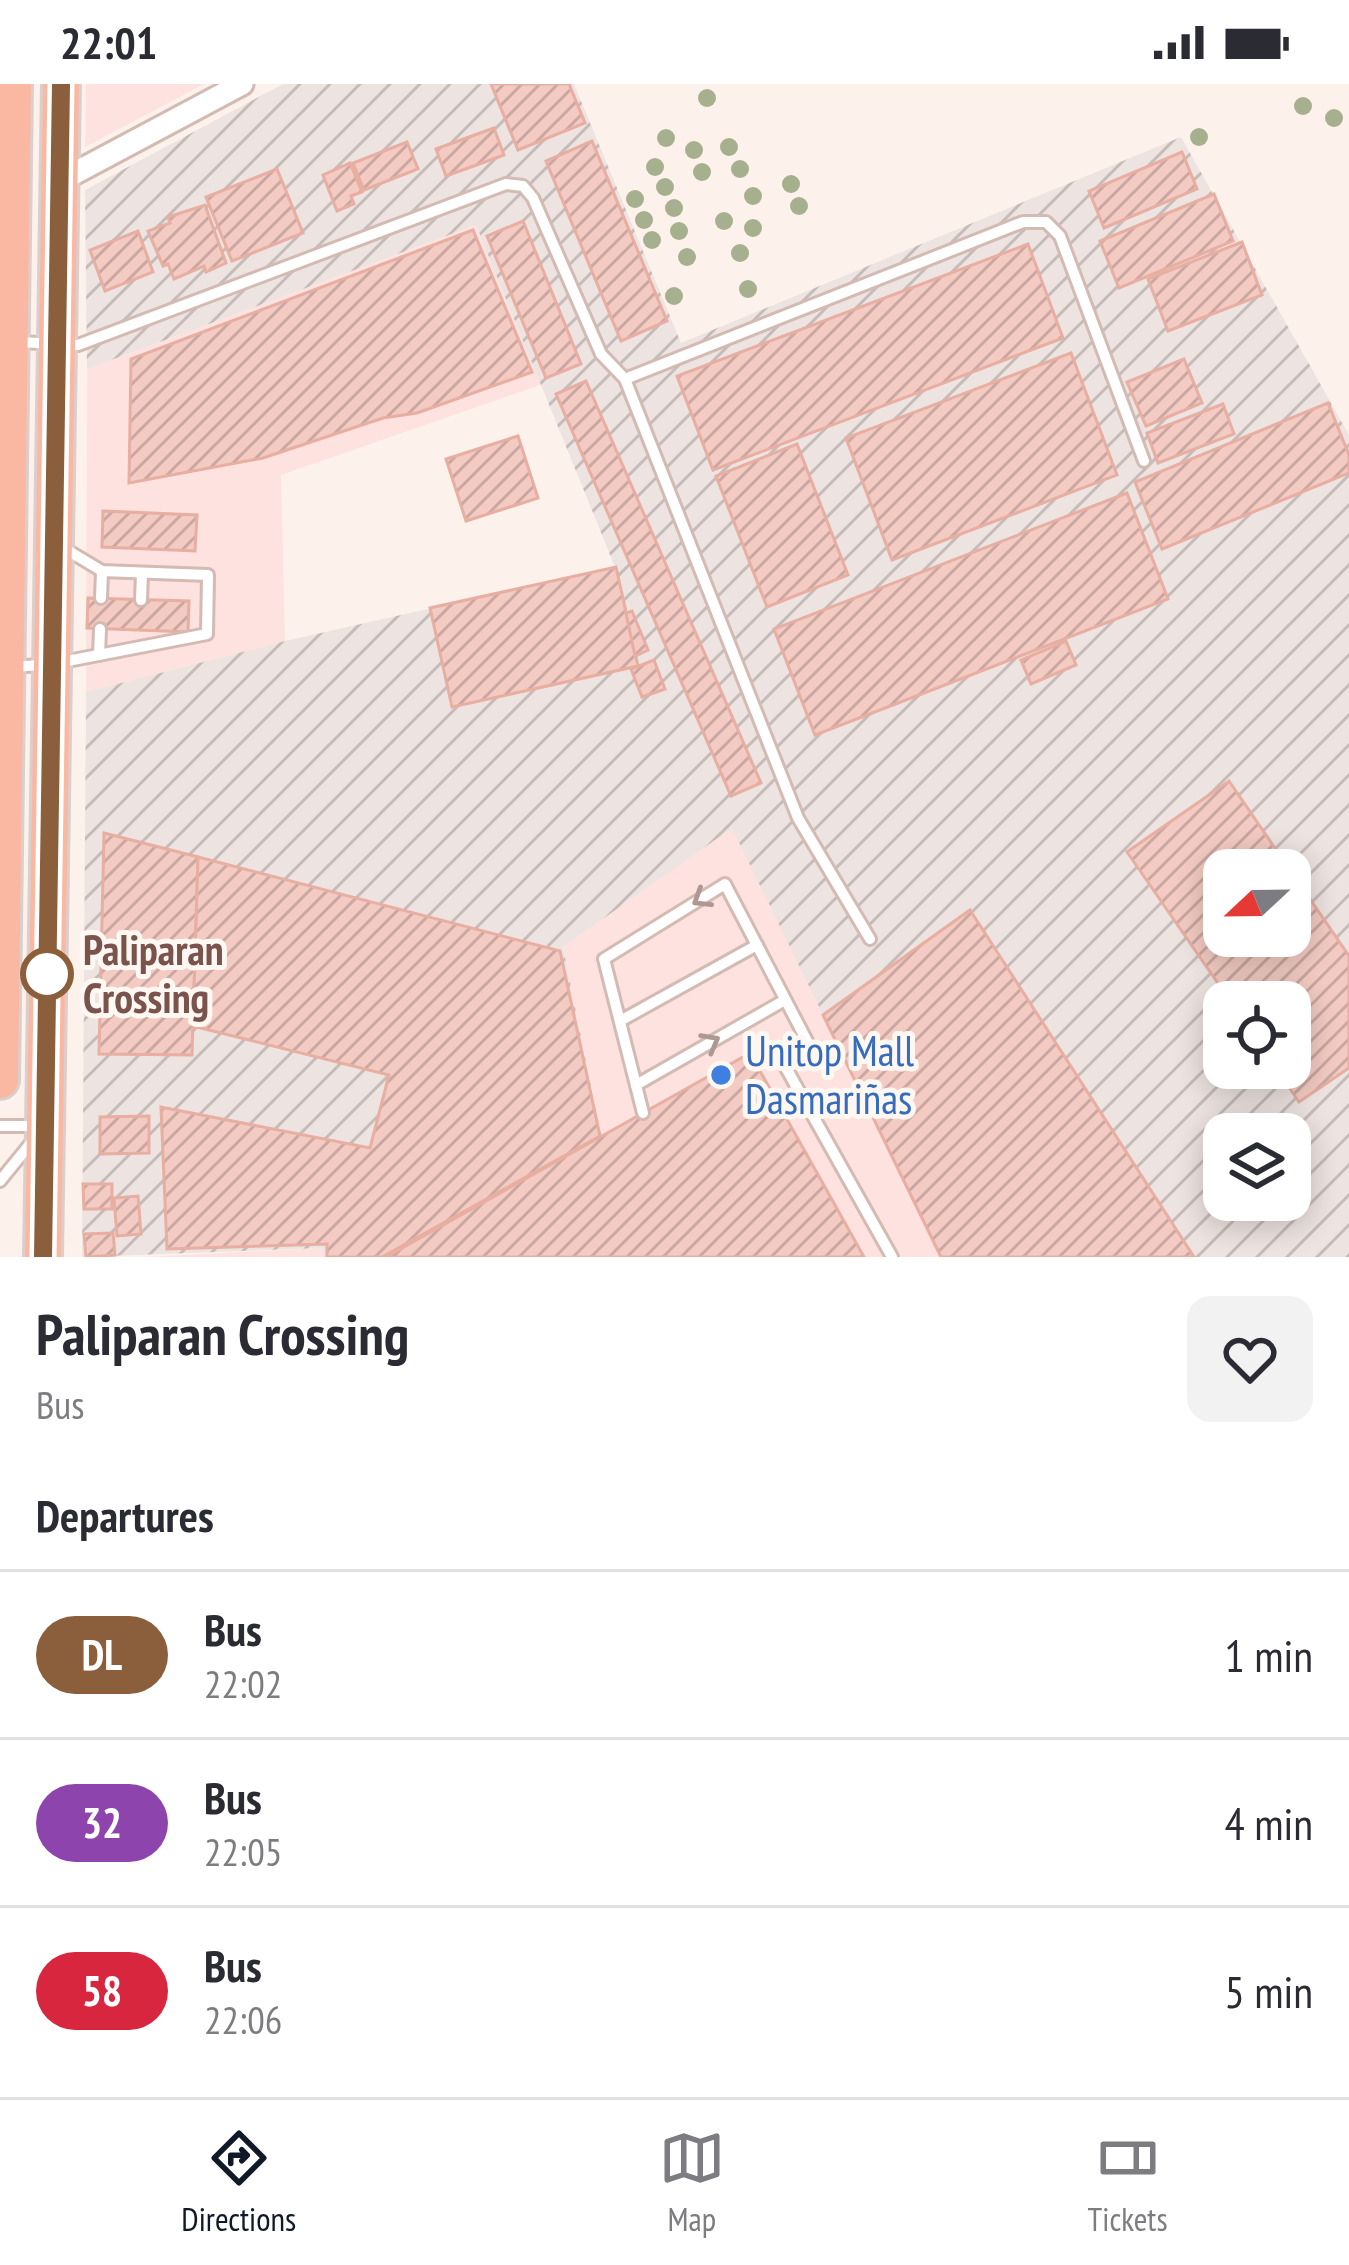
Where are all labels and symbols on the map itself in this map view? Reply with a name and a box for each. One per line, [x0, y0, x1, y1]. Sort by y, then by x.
north arrow [1203, 849, 1311, 957]
one-way arrow [692, 884, 714, 907]
place label: Paliparan Crossing [83, 922, 224, 1025]
marker: Paliparan Crossing [22, 949, 72, 999]
place label: Unitop Mall Dasmariñas [745, 1023, 914, 1126]
one-way arrow [698, 1034, 719, 1057]
marker: Unitop Mall Dasmariñas [708, 1062, 734, 1088]

